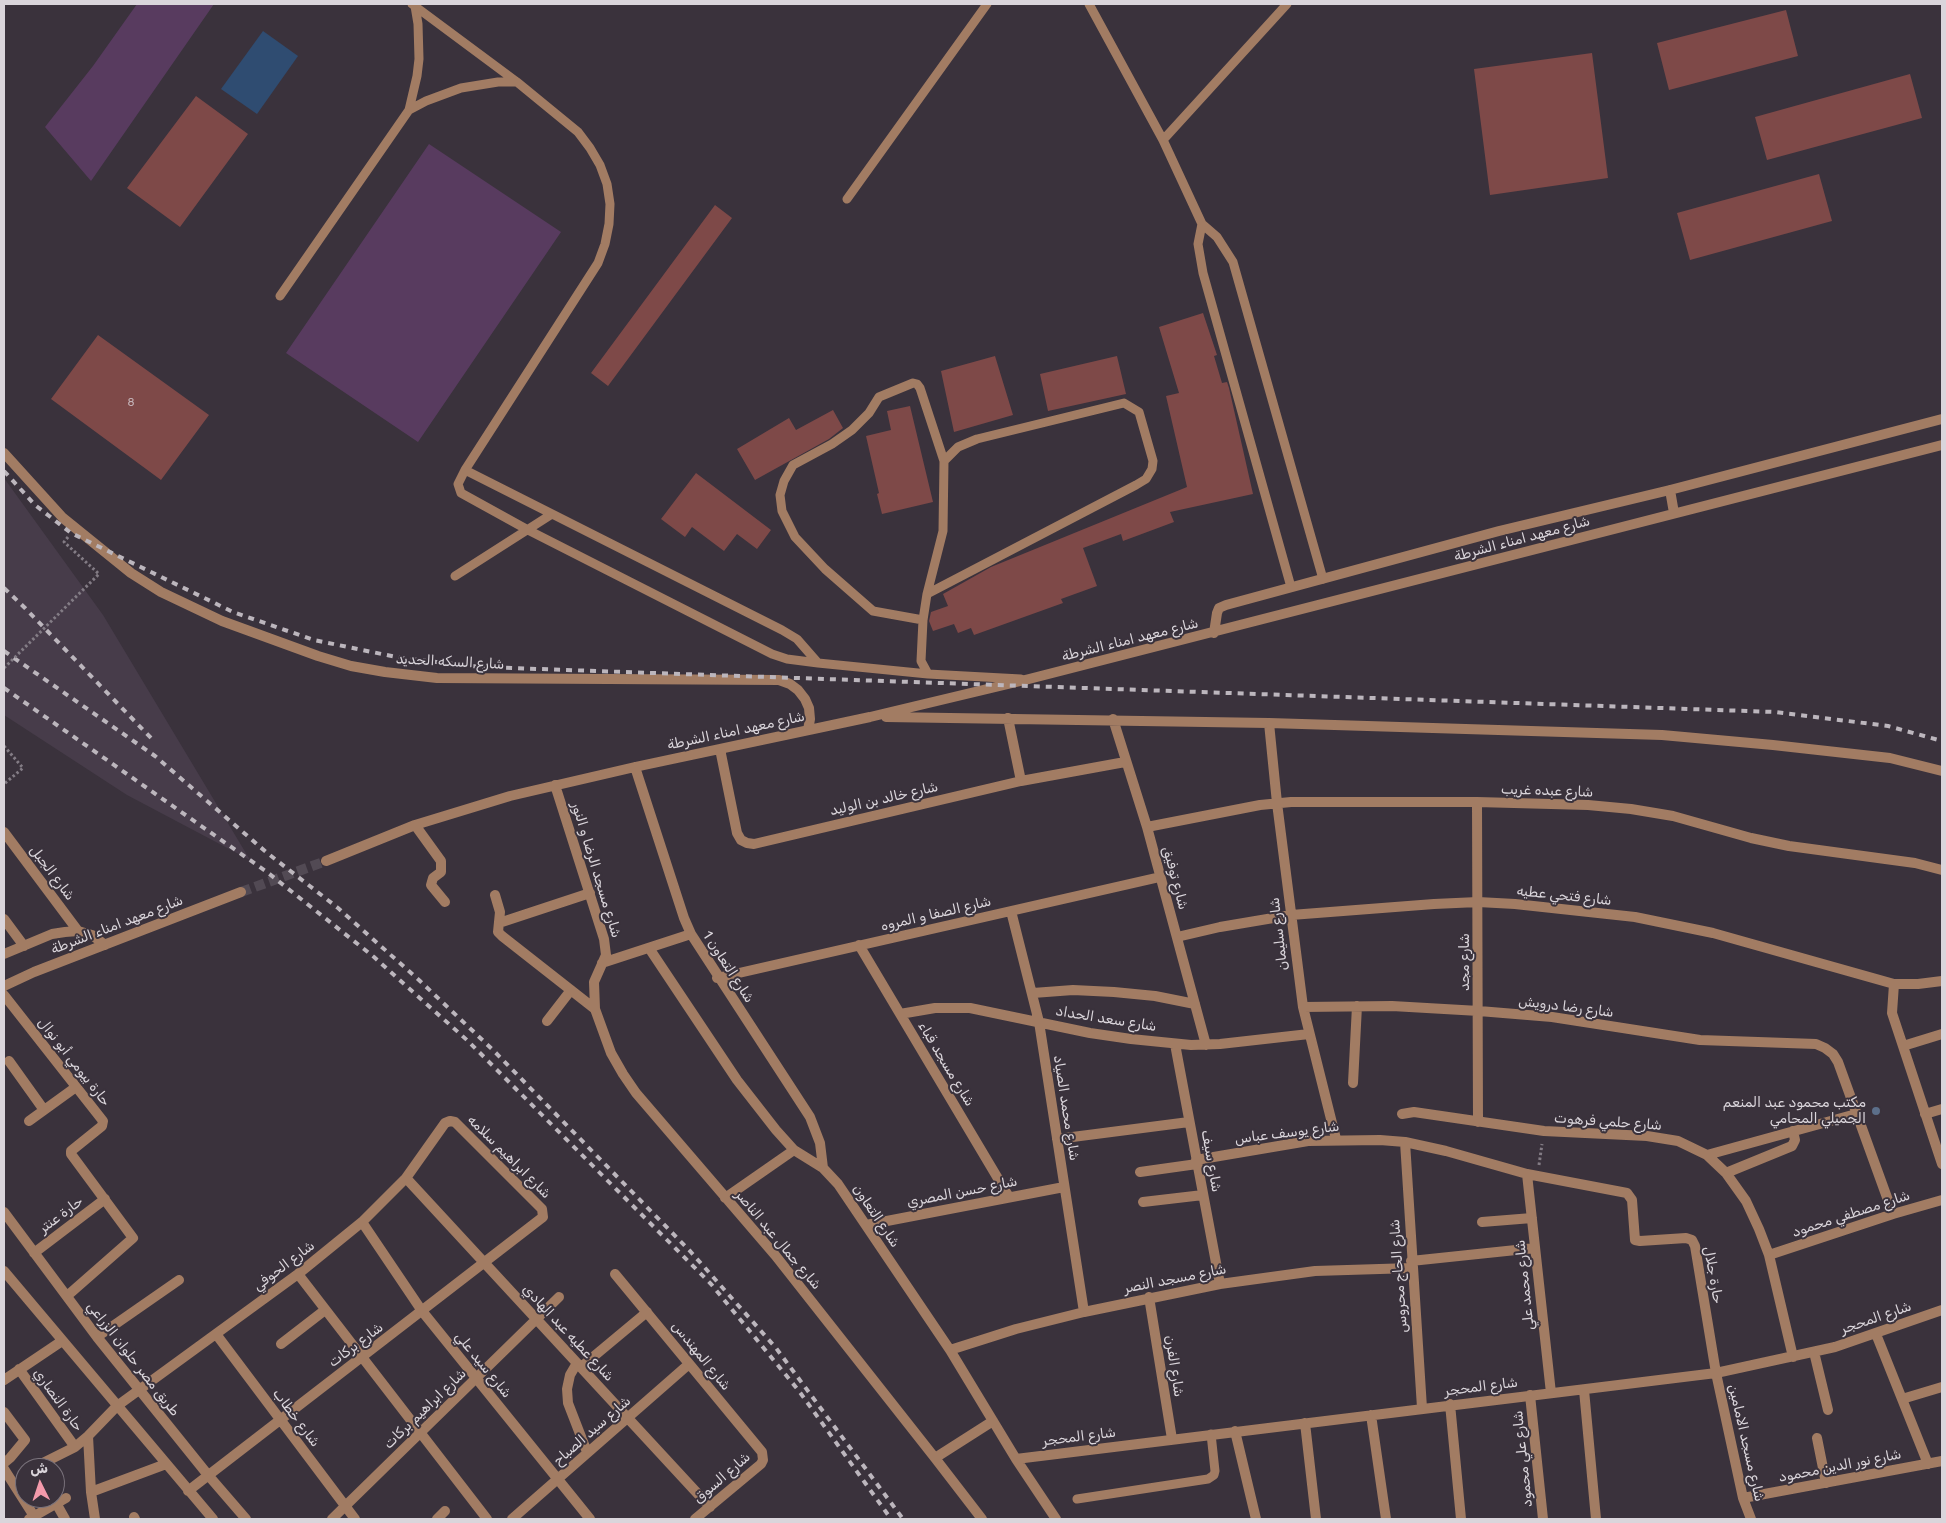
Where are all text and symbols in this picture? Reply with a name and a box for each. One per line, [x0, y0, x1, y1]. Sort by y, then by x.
house number: 8 [128, 396, 134, 410]
street label: شارع معهد امناء الشرطة [1452, 513, 1592, 565]
street label: شارع معهد امناء الشرطة [1060, 615, 1200, 665]
street label: شارع السكه الحديد [395, 651, 505, 673]
street label: شارع معهد امناء الشرطة [666, 708, 806, 754]
street label: شارع خالد بن الوليد [828, 778, 940, 820]
street label: شارع عبده غريب [1501, 781, 1593, 801]
street label: شارع مسجد الرضا و النور [567, 800, 625, 940]
street label: شارع الجبل [26, 842, 78, 904]
street label: شارع توفيق [1158, 845, 1192, 911]
street label: شارع فتحي عطيه [1516, 883, 1612, 909]
street label: شارع معهد امناء الشرطة [49, 892, 185, 958]
street label: شارع الصفا و المروه [879, 893, 993, 935]
street label: شارع سليمان [1266, 896, 1292, 972]
street label: شارع التعاون 1 [699, 928, 757, 1006]
street label: شارع مجد [1457, 933, 1473, 991]
street label: شارع رضا درويش [1517, 993, 1615, 1021]
street label: شارع سعد الحداد [1054, 1003, 1158, 1035]
street label: حارة بيومي أبو نوال [34, 1014, 114, 1110]
street label: شارع مسجد قباء [914, 1019, 978, 1109]
street label: شارع محمد الصياد [1049, 1054, 1083, 1162]
place label: مكتب محمود عبد المنعم الجميلي المحامي [1723, 1095, 1866, 1128]
marker: مكتب محمود عبد المنعم الجميلي المحامي [1870, 1105, 1882, 1117]
street label: شارع حلمي فرهوت [1553, 1110, 1663, 1134]
street label: شارع ابراهيم سلامه [464, 1112, 554, 1202]
street label: شارع يوسف عباس [1234, 1118, 1340, 1148]
street label: شارع سيف [1197, 1129, 1225, 1193]
street label: شارع حسن المصري [905, 1173, 1019, 1211]
street label: شارع التعاون [849, 1181, 903, 1251]
street label: شارع جمال عبد الناصر [731, 1187, 825, 1293]
street label: شارع مصطفي محمود [1790, 1187, 1912, 1241]
street label: حارة عنتر [36, 1193, 86, 1237]
street label: شارع الحاج محروس [1387, 1219, 1411, 1333]
street label: شارع الحوفي [250, 1237, 318, 1295]
street label: شارع محمد علي [1512, 1239, 1538, 1331]
street label: حارة جلال [1700, 1245, 1726, 1305]
street label: شارع مسجد النصر [1122, 1261, 1228, 1297]
street label: شارع عطيه عبد الهادي [519, 1281, 617, 1385]
street label: طريق مصر حلوان الزراعي [83, 1298, 183, 1420]
street label: شارع المحجر [1838, 1298, 1914, 1338]
street label: شارع المهندس [668, 1318, 734, 1394]
street label: شارع بركات [325, 1319, 387, 1371]
street label: شارع سيد علي [451, 1328, 515, 1402]
street label: شارع الفرن [1161, 1334, 1187, 1398]
street label: حارة النصاري [30, 1365, 86, 1435]
street label: شارع ابراهيم بركات [380, 1365, 470, 1453]
street label: شارع المحجر [1443, 1374, 1519, 1400]
street label: شارع مسجد الامامين [1724, 1383, 1768, 1503]
street label: شارع خطاب [269, 1386, 323, 1450]
street label: شارع سيد الصباح [550, 1393, 634, 1469]
street label: شارع علي محمود [1510, 1410, 1536, 1508]
street label: شارع المحجر [1041, 1424, 1117, 1450]
street label: شارع نور الدين محمود [1777, 1446, 1903, 1486]
street label: شارع السوق [690, 1449, 754, 1507]
north arrow [15, 1458, 65, 1508]
text: ش [30, 1459, 48, 1478]

